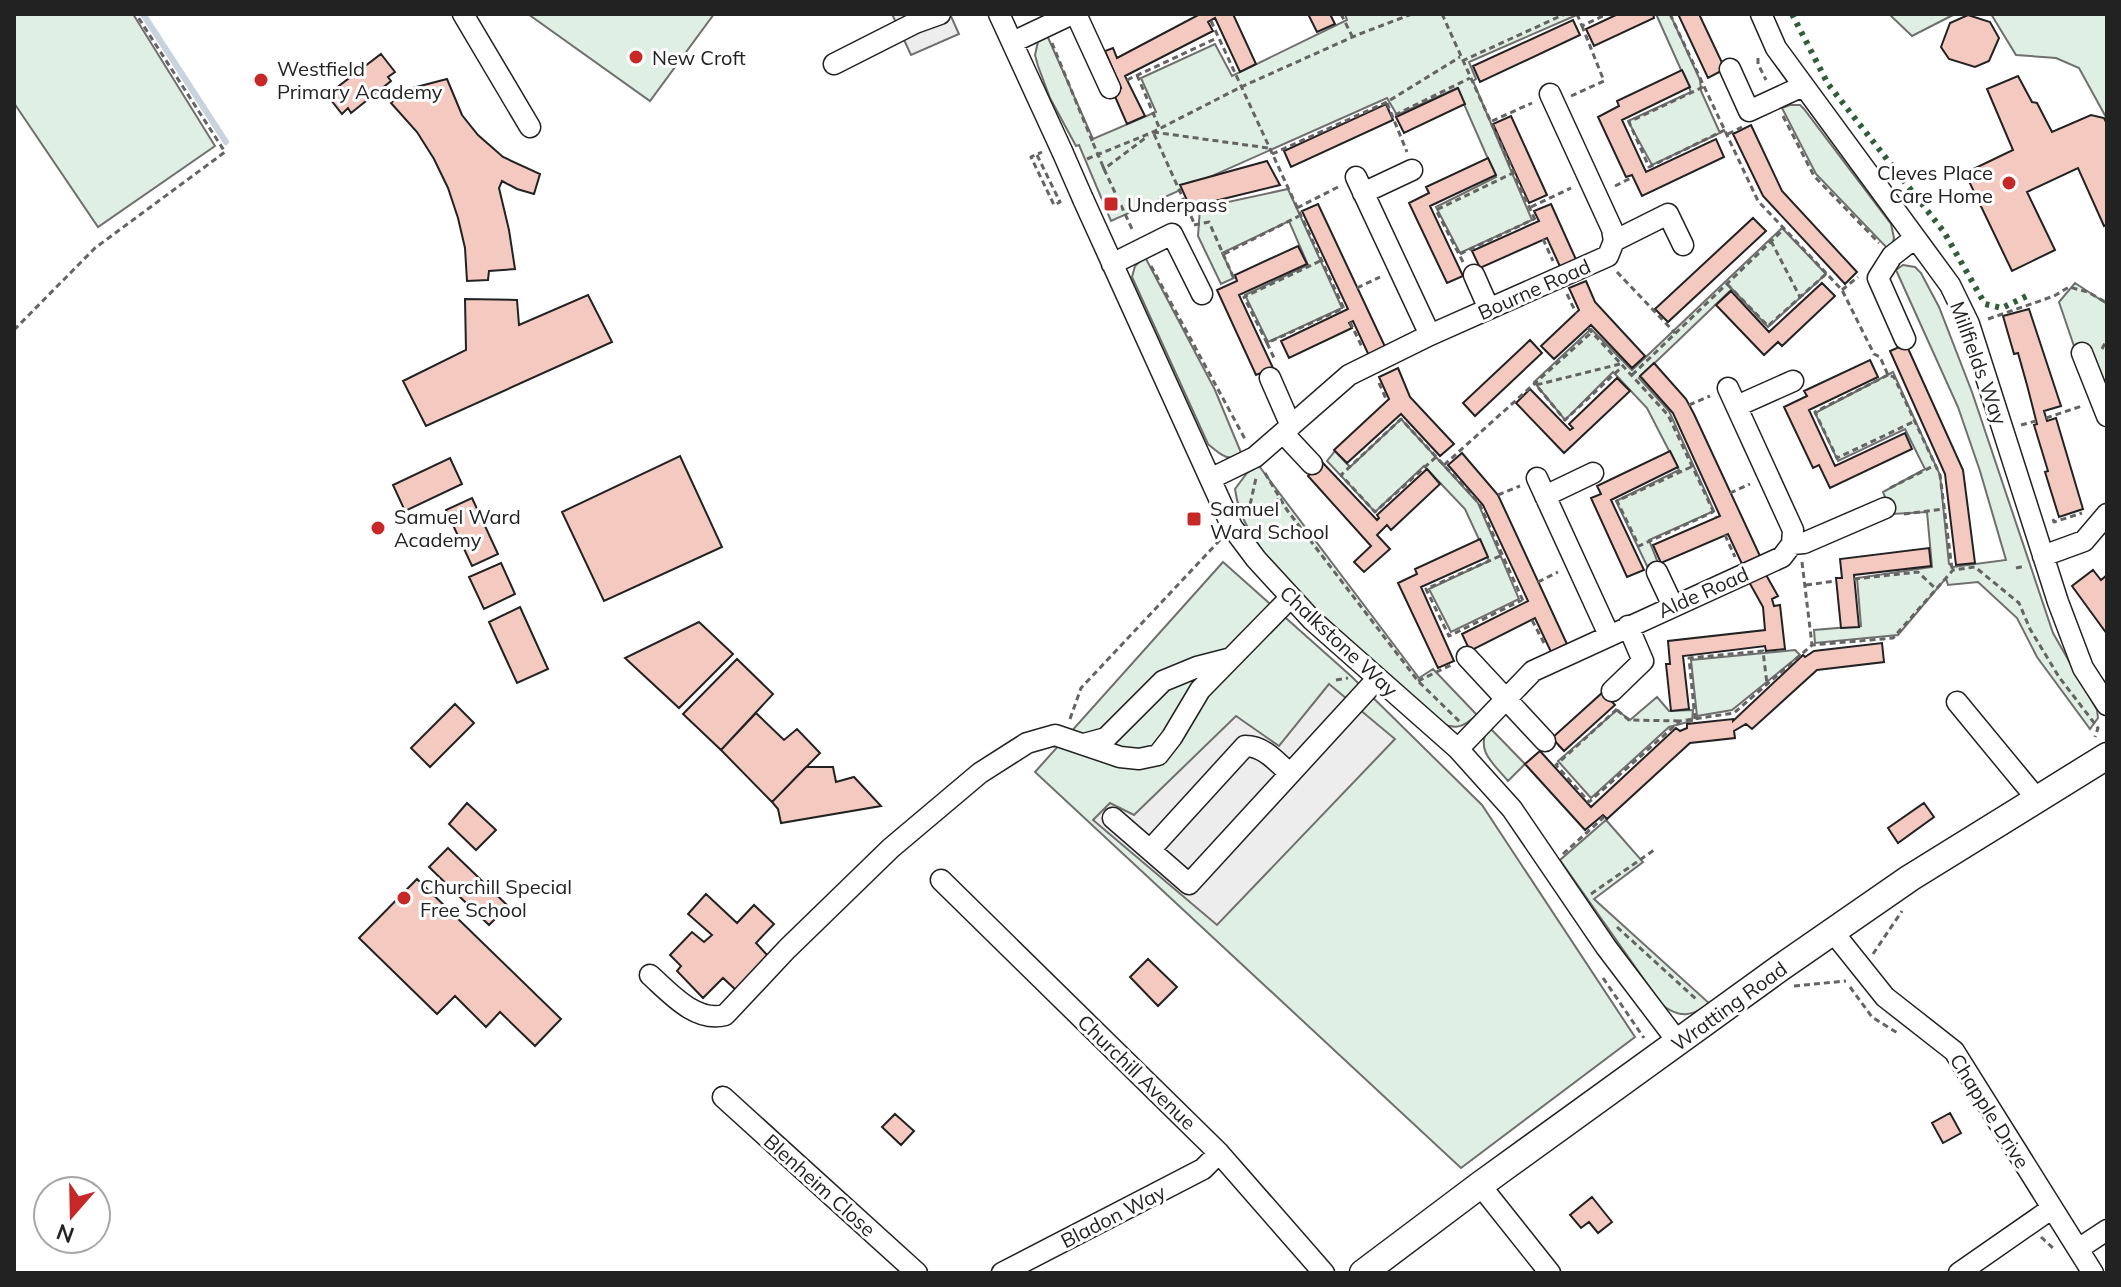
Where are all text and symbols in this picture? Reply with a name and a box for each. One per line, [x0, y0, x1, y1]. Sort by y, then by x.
place label: New Croft [652, 45, 746, 70]
marker: New Croft [627, 48, 645, 66]
place label: Westfield Primary Academy [277, 56, 443, 104]
marker: Westfield Primary Academy [252, 71, 270, 89]
place label: Cleves Place Care Home [1877, 160, 1993, 208]
marker: Cleves Place Care Home [2000, 174, 2018, 192]
place label: Underpass [1127, 192, 1227, 217]
marker: Underpass [1102, 195, 1120, 213]
street label: Bourne Road [1474, 253, 1594, 325]
street label: Millfields Way [1945, 298, 2013, 428]
place label: Samuel Ward School [1210, 496, 1329, 544]
place label: Samuel Ward Academy [394, 504, 521, 552]
marker: Samuel Ward School [1185, 510, 1203, 528]
marker: Samuel Ward Academy [369, 519, 387, 537]
street label: Alde Road [1654, 561, 1752, 623]
street label: Chalkstone Way [1275, 580, 1403, 702]
place label: Churchill Special Free School [420, 874, 572, 922]
marker: Churchill Special Free School [395, 889, 413, 907]
street label: Wratting Road [1666, 956, 1792, 1056]
street label: Churchill Avenue [1073, 1009, 1201, 1135]
street label: Chapple Drive [1945, 1049, 2035, 1173]
street label: Blenheim Close [759, 1128, 881, 1242]
north arrow [32, 1175, 112, 1255]
street label: Bladon Way [1056, 1179, 1170, 1253]
text: N [53, 1218, 78, 1250]

